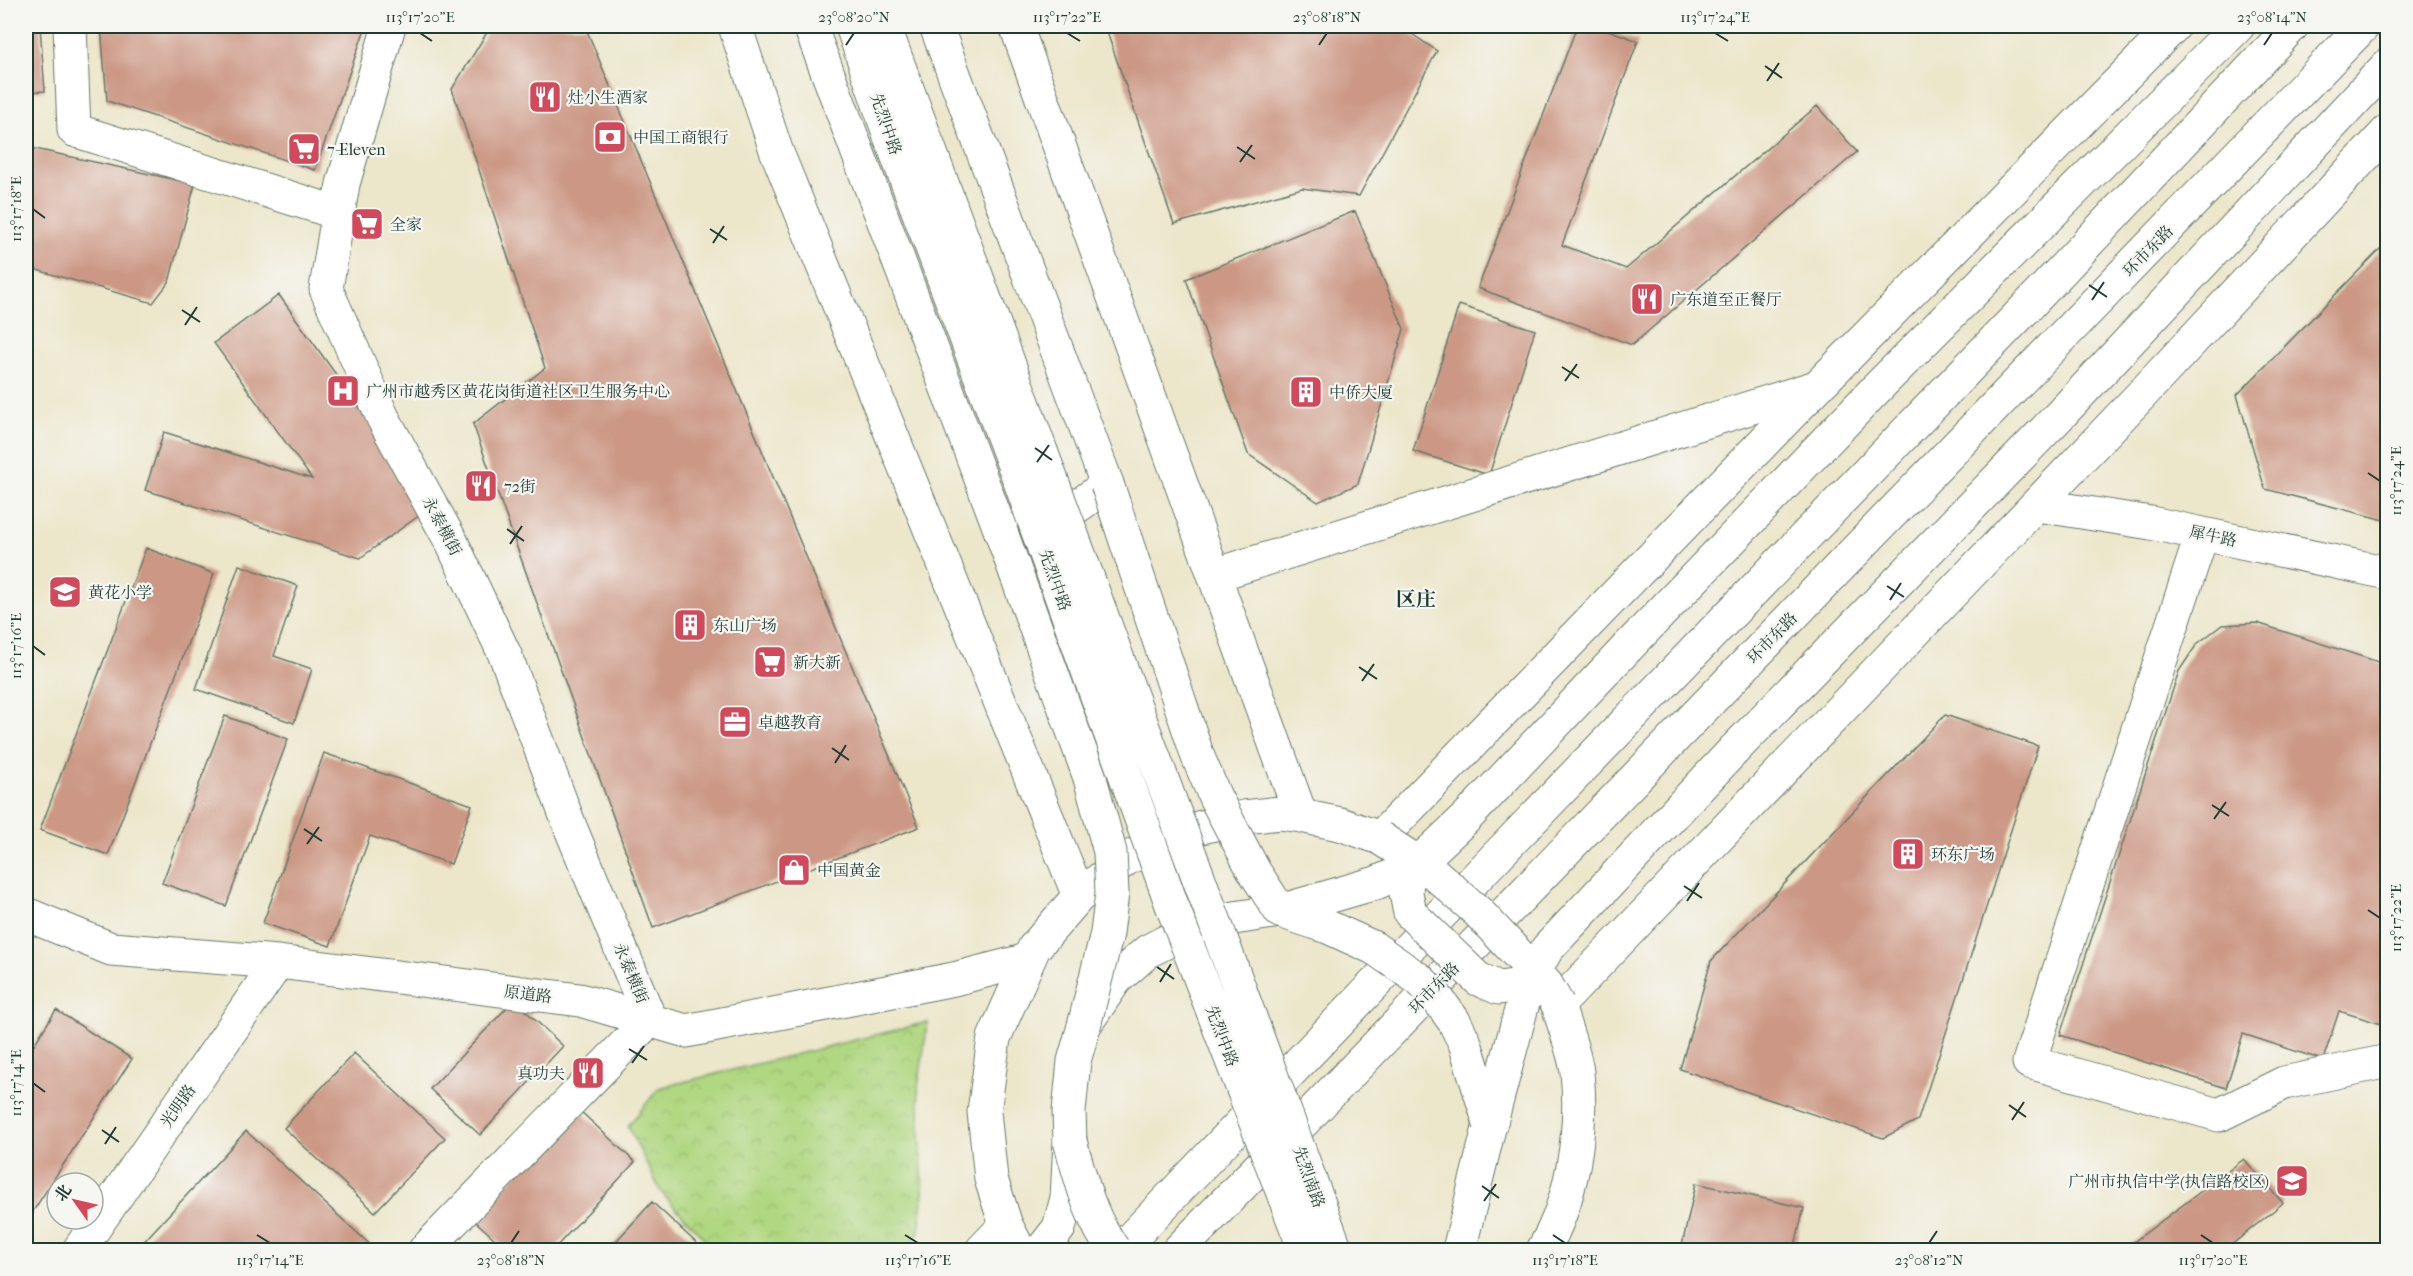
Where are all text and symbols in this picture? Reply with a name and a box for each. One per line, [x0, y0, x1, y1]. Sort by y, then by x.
text: 113°17'20"E [385, 8, 455, 26]
text: 23°08'20"N [818, 8, 890, 26]
text: 113°17'22"E [1033, 8, 1101, 26]
text: 23°08'18"N [1293, 8, 1362, 26]
text: 113°17'24"E [1680, 8, 1750, 26]
text: 23°08'14"N [2237, 8, 2308, 26]
restaurant icon: 灶小生酒家 [527, 79, 563, 115]
place label: 灶小生酒家 [568, 88, 648, 107]
street label: 先烈中路 [867, 91, 905, 157]
bank icon: 中国工商银行 [592, 119, 628, 155]
place label: 中国工商银行 [633, 128, 729, 147]
supermarket icon: 7-Eleven [286, 131, 322, 167]
place label: 7-Eleven [327, 140, 386, 159]
text: 113°17'18"E [7, 176, 25, 242]
supermarket icon: 全家 [349, 206, 385, 242]
place label: 全家 [390, 215, 422, 234]
street label: 环市东路 [2119, 221, 2177, 281]
restaurant icon: 广东道至正餐厅 [1629, 281, 1665, 317]
place label: 广东道至正餐厅 [1670, 290, 1782, 309]
hospital icon: 广州市越秀区黄花岗街道社区卫生服务中心 [325, 373, 361, 409]
building icon: 中侨大厦 [1288, 374, 1324, 410]
place label: 广州市越秀区黄花岗街道社区卫生服务中心 [366, 382, 670, 401]
place label: 中侨大厦 [1329, 383, 1393, 402]
text: 113°17'24"E [2387, 446, 2405, 516]
restaurant icon: 72街 [463, 468, 499, 504]
place label: 72街 [504, 477, 536, 496]
street label: 永泰横街 [419, 493, 465, 559]
street label: 犀牛路 [2188, 522, 2238, 550]
street label: 先烈中路 [1035, 547, 1075, 613]
school or university icon: 黄花小学 [47, 574, 83, 610]
place label: 黄花小学 [88, 583, 152, 602]
district label: 区庄 [1396, 588, 1436, 611]
building icon: 东山广场 [672, 607, 708, 643]
street label: 环市东路 [1743, 608, 1801, 668]
text: 113°17'16"E [7, 613, 25, 679]
place label: 东山广场 [713, 616, 777, 635]
supermarket icon: 新大新 [752, 644, 788, 680]
place label: 新大新 [793, 653, 841, 672]
office icon: 卓越教育 [717, 704, 753, 740]
place label: 卓越教育 [758, 713, 822, 732]
building icon: 环东广场 [1890, 836, 1926, 872]
place label: 环东广场 [1931, 845, 1995, 864]
shop icon: 中国黄金 [776, 852, 812, 888]
place label: 中国黄金 [817, 861, 881, 880]
text: 113°17'22"E [2387, 884, 2405, 952]
street label: 永泰横街 [610, 940, 652, 1006]
street label: 环市东路 [1405, 958, 1463, 1018]
street label: 原道路 [503, 982, 553, 1006]
street label: 先烈中路 [1202, 1003, 1242, 1069]
text: 113°17'14"E [7, 1049, 25, 1117]
restaurant icon: 真功夫 [570, 1055, 606, 1091]
place label: 真功夫 [517, 1064, 565, 1083]
street label: 光明路 [156, 1081, 200, 1131]
street label: 先烈南路 [1289, 1144, 1329, 1210]
school or university icon: 广州市执信中学(执信路校区) [2274, 1163, 2310, 1199]
north arrow [45, 1171, 105, 1231]
place label: 广州市执信中学(执信路校区) [2068, 1172, 2269, 1191]
text: 北 [51, 1181, 75, 1205]
text: 113°17'14"E [236, 1251, 304, 1269]
text: 23°08'18"N [477, 1251, 546, 1269]
text: 113°17'16"E [885, 1251, 951, 1269]
text: 113°17'18"E [1532, 1251, 1598, 1269]
text: 23°08'12"N [1895, 1251, 1964, 1269]
text: 113°17'20"E [2178, 1251, 2248, 1269]

